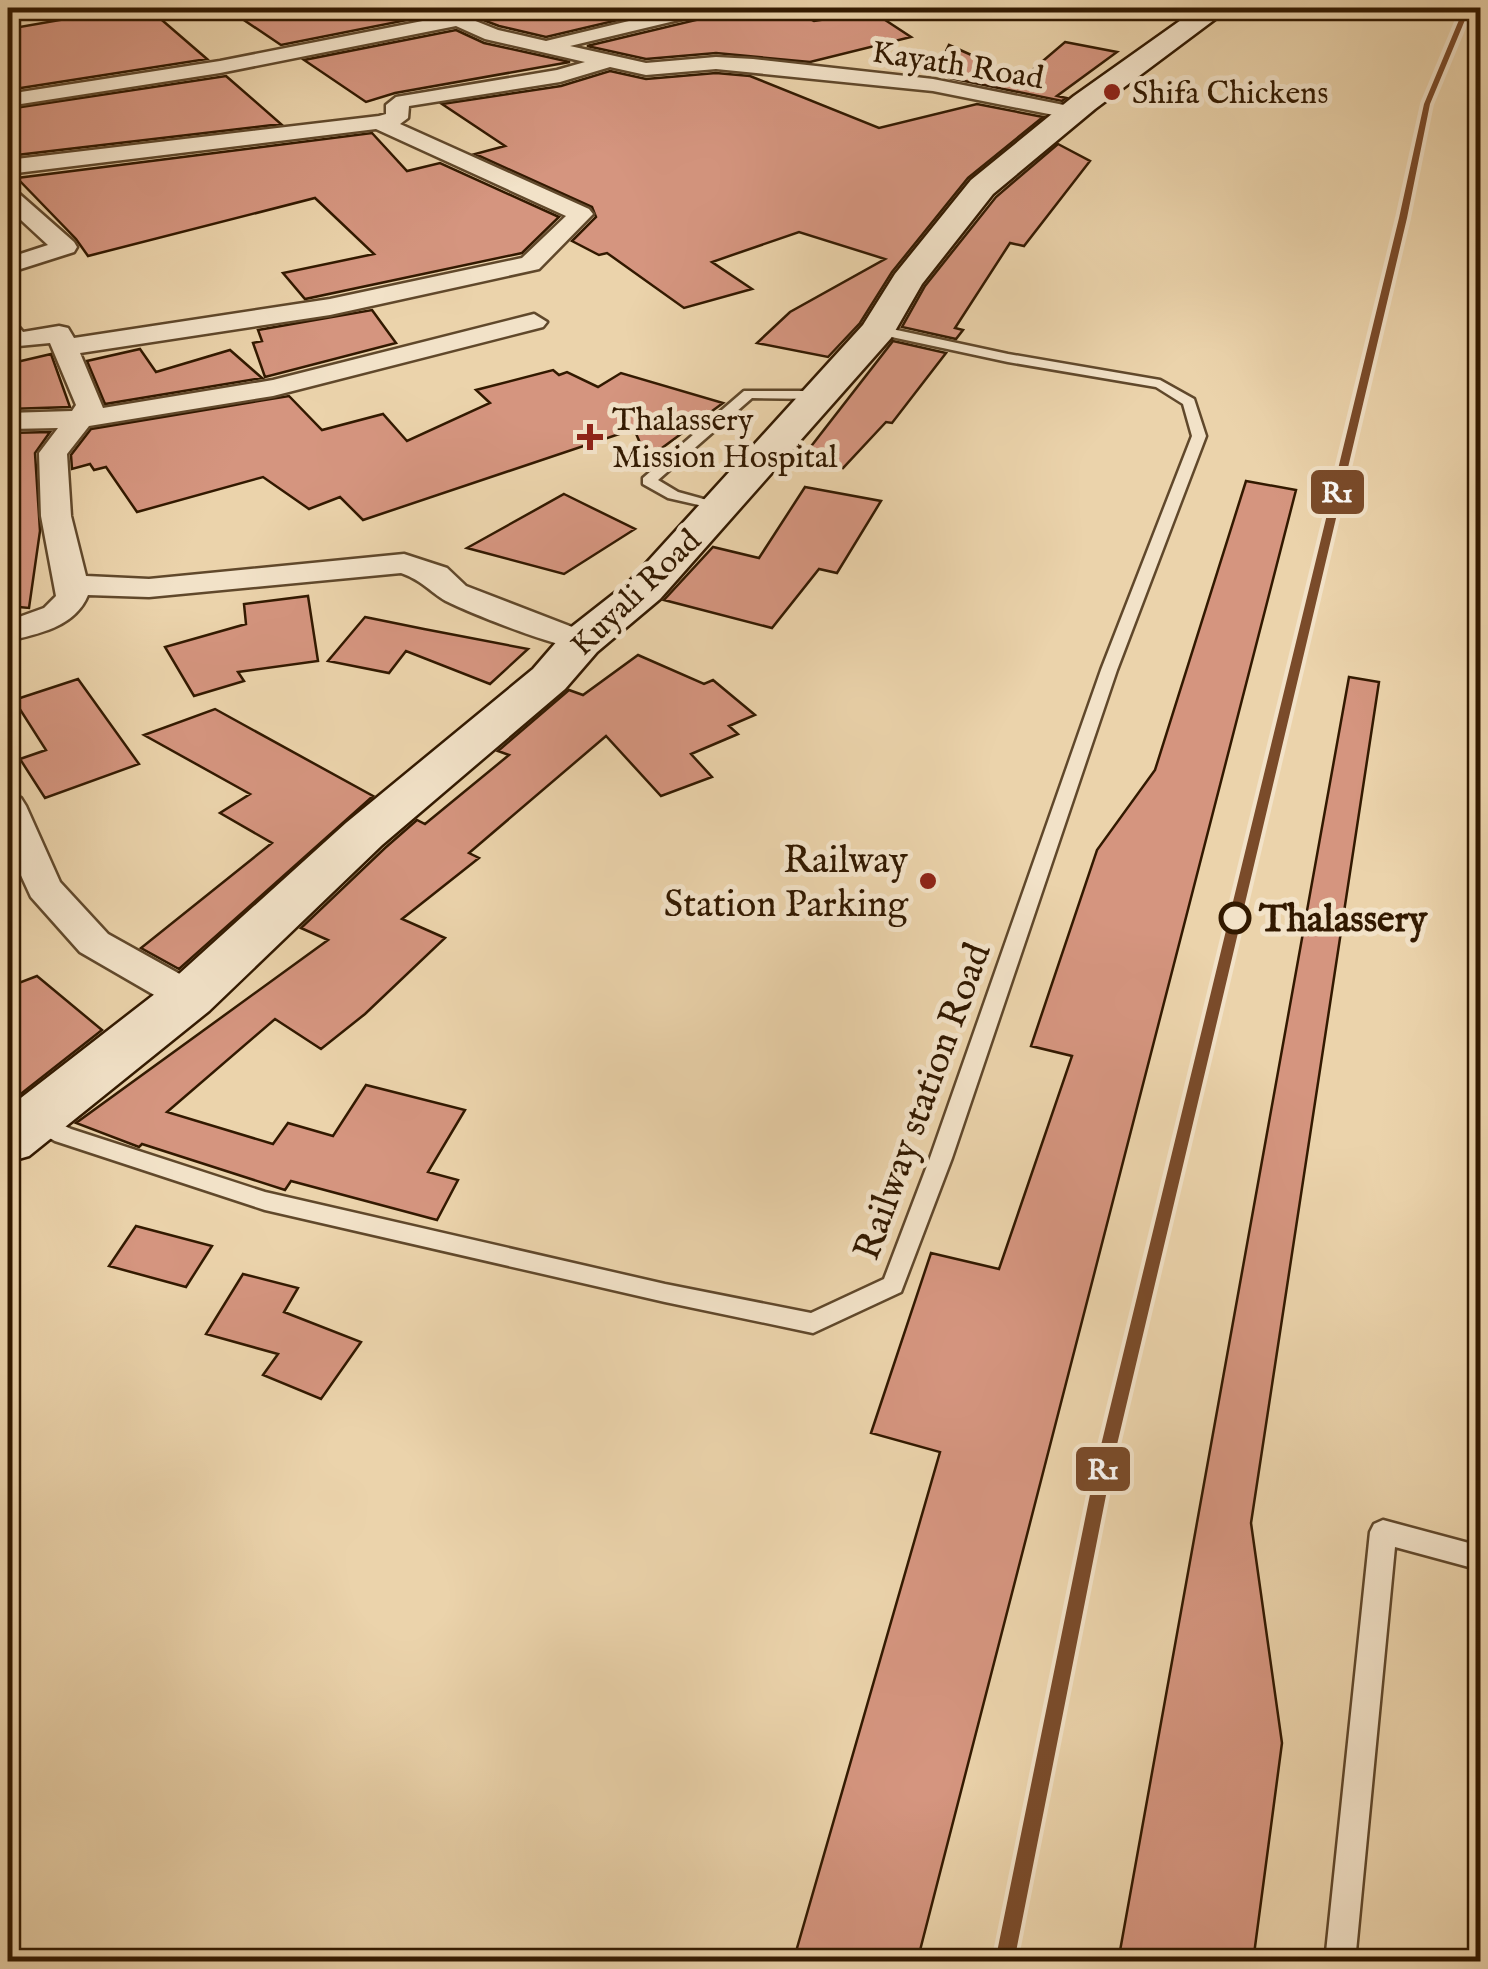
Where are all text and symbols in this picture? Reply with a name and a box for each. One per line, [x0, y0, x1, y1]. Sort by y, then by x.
street label: Kayath Road [869, 33, 1047, 100]
place label: Shifa Chickens [1132, 74, 1328, 115]
marker: Shifa Chickens [1101, 81, 1123, 103]
place label: Thalassery Mission Hospital [612, 401, 838, 479]
marker: Thalassery Mission Hospital [577, 424, 603, 450]
line badge: R1 [1309, 468, 1366, 516]
text: R1 [1321, 477, 1353, 512]
street label: Kuyali Road [563, 521, 711, 666]
place label: Railway Station Parking [664, 838, 908, 930]
marker: Railway Station Parking [917, 870, 939, 892]
place label: Thalassery [1258, 897, 1428, 945]
marker: Thalassery [1220, 903, 1250, 933]
street label: Railway station Road [844, 936, 1004, 1267]
line badge: R1 [1074, 1445, 1132, 1493]
text: R1 [1087, 1454, 1119, 1489]

